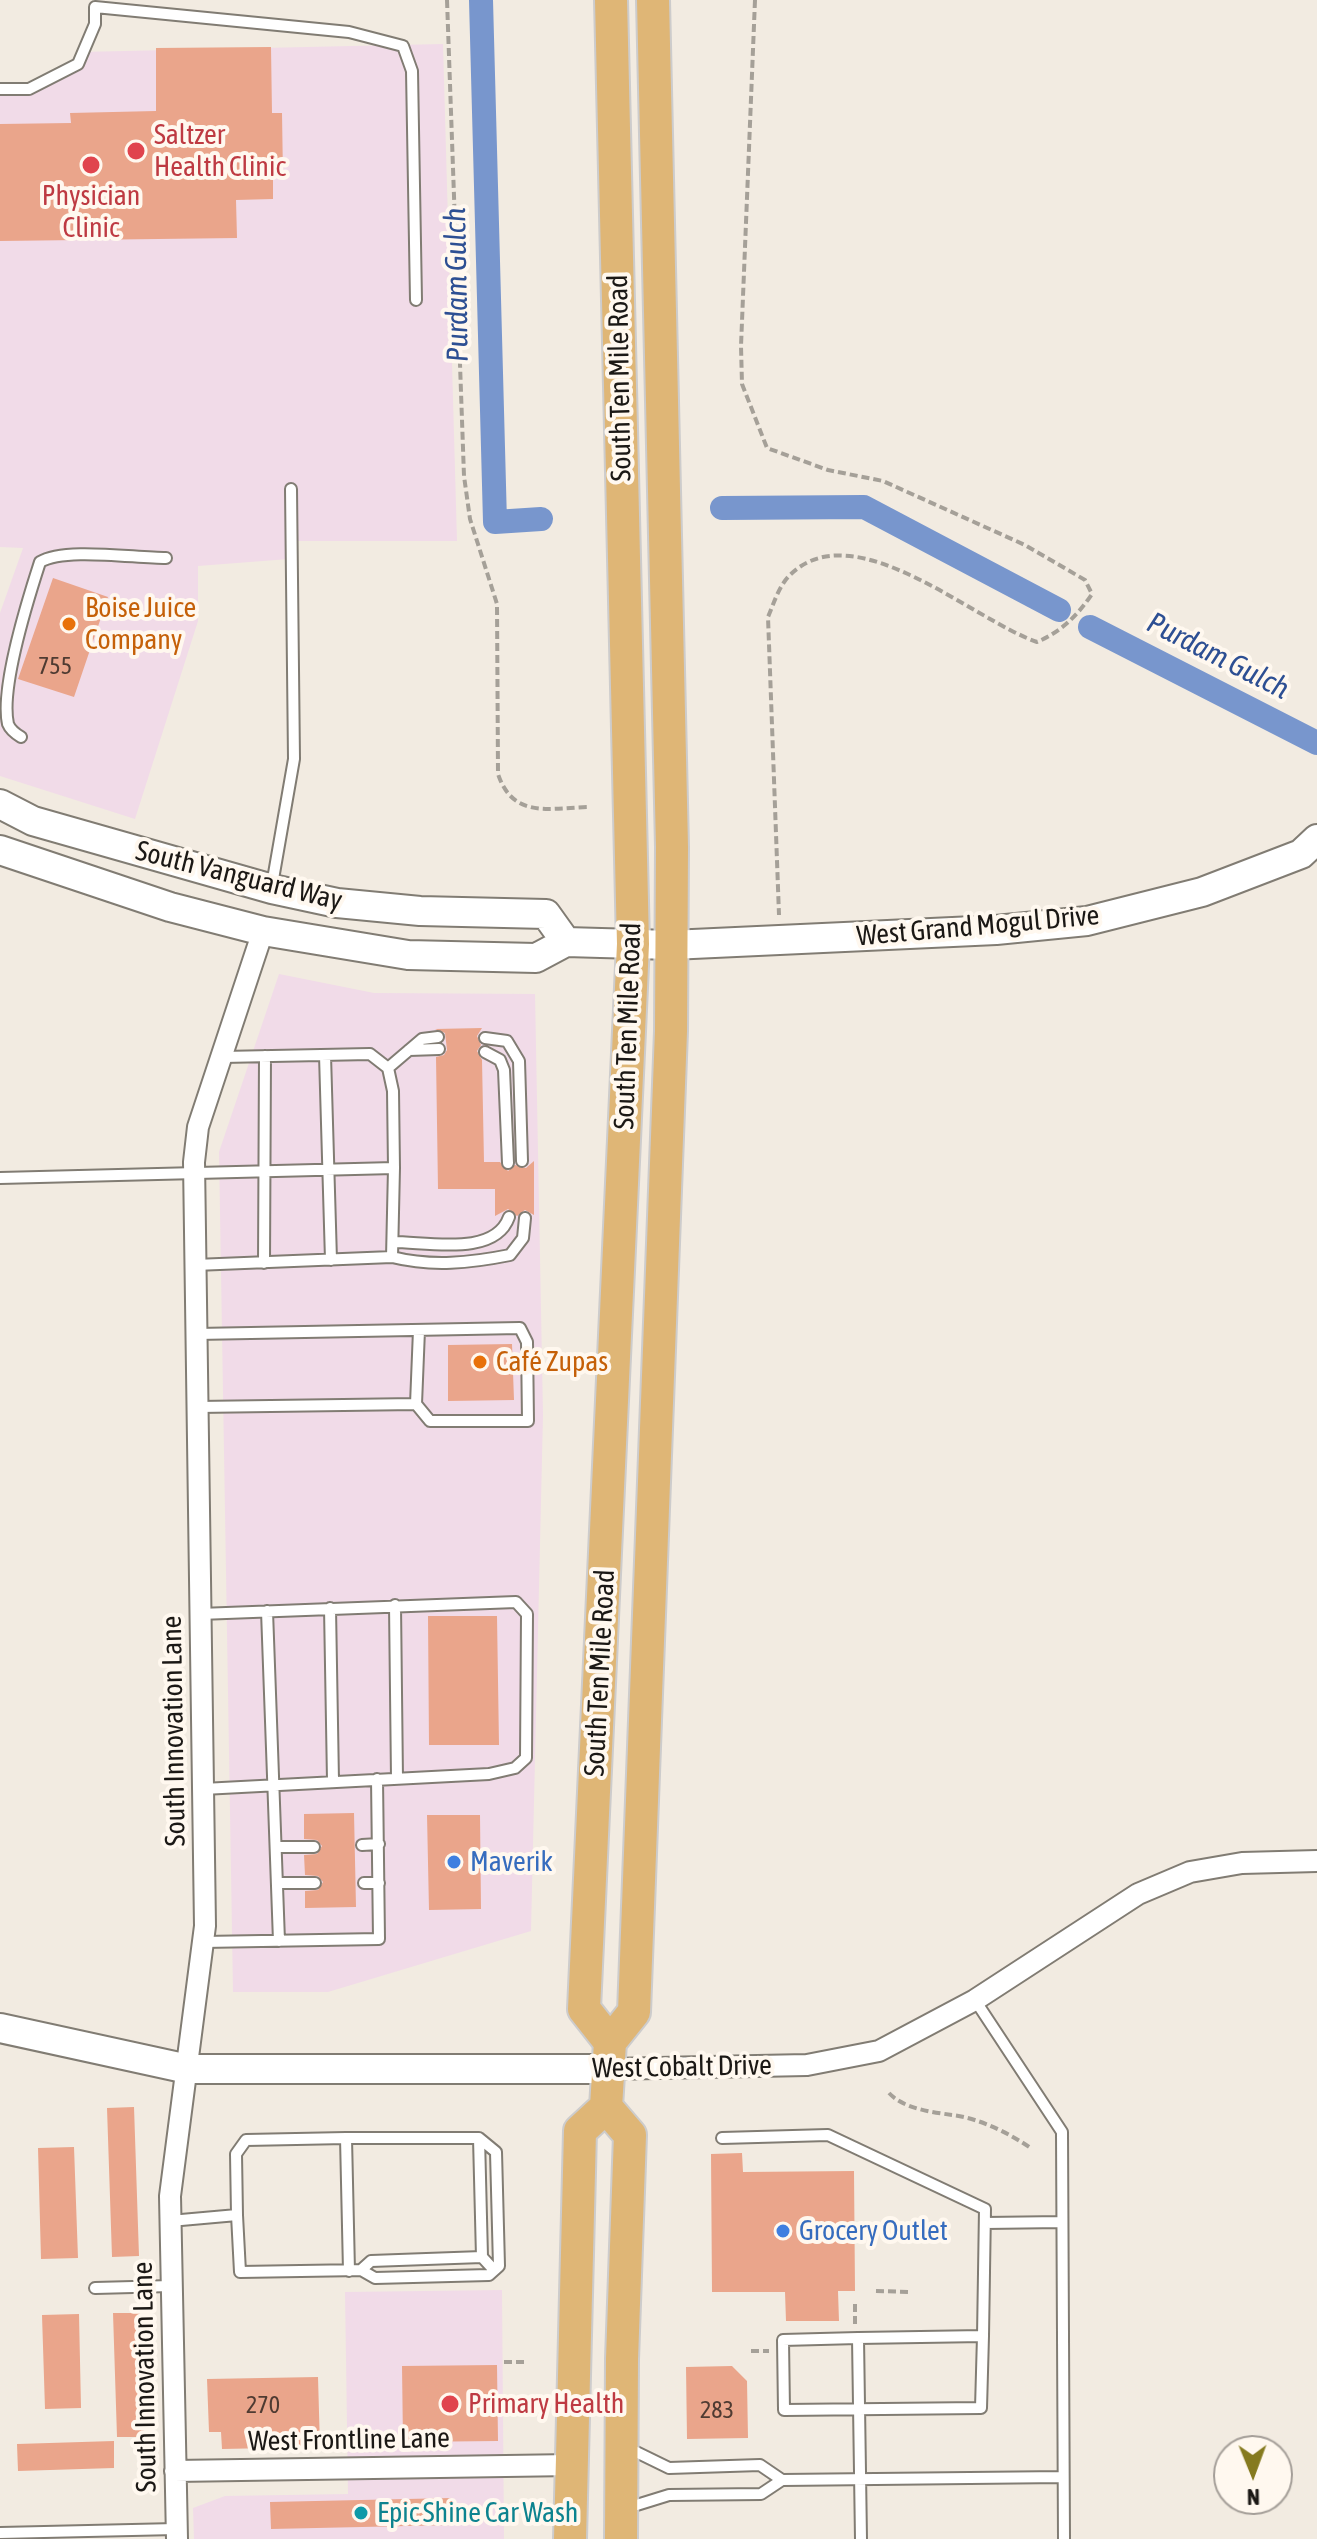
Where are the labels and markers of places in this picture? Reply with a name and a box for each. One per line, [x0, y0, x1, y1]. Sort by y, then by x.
place label: Saltzer Health Clinic [154, 118, 286, 184]
marker: Saltzer Health Clinic [125, 140, 147, 162]
marker: Physician Clinic [80, 154, 102, 176]
place label: Physician Clinic [42, 179, 140, 245]
place label: Boise Juice Company [85, 591, 196, 657]
marker: Boise Juice Company [60, 615, 78, 633]
place label: Café Zupas [496, 1345, 608, 1379]
marker: Café Zupas [471, 1353, 489, 1371]
place label: Maverik [470, 1845, 553, 1879]
marker: Maverik [445, 1853, 463, 1871]
place label: Grocery Outlet [799, 2214, 948, 2248]
marker: Grocery Outlet [774, 2222, 792, 2240]
place label: Primary Health [468, 2387, 624, 2421]
marker: Primary Health [439, 2393, 461, 2415]
place label: Epic Shine Car Wash [377, 2496, 578, 2530]
marker: Epic Shine Car Wash [352, 2504, 370, 2522]

